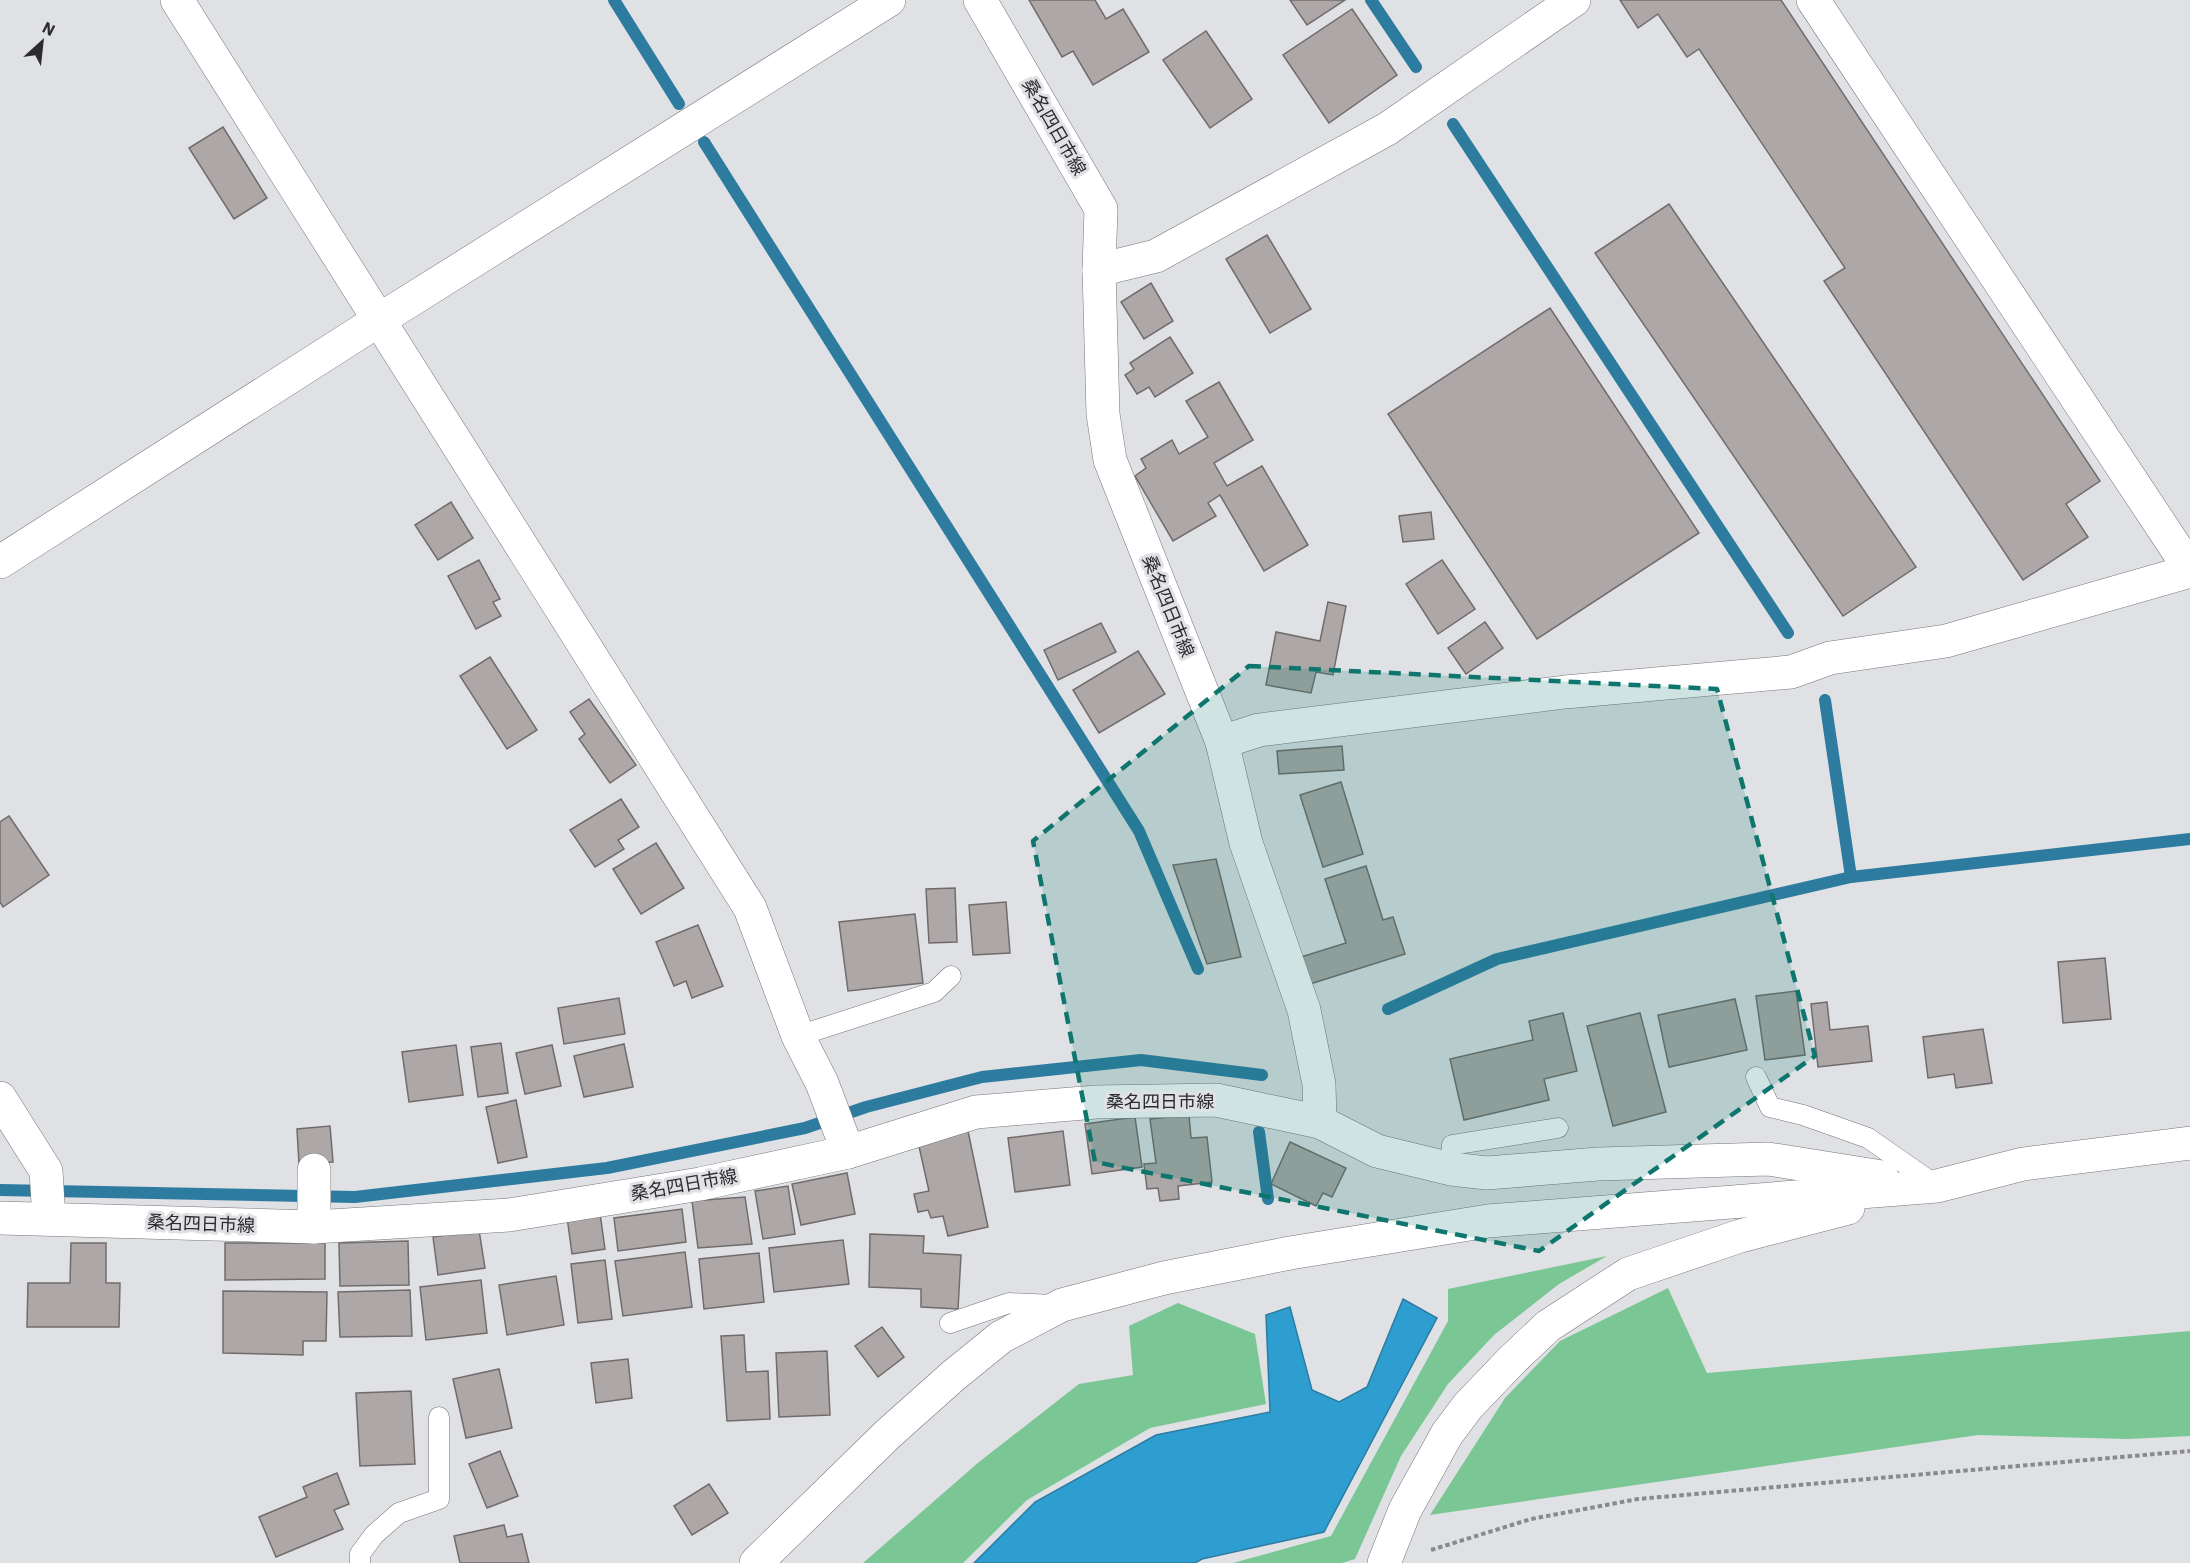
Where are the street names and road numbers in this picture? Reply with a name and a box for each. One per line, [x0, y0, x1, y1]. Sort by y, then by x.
street label: 桑名四日市線 [1017, 74, 1091, 179]
street label: 桑名四日市線 [1138, 551, 1199, 660]
street label: 桑名四日市線 [1106, 1090, 1214, 1113]
street label: 桑名四日市線 [629, 1164, 739, 1205]
street label: 桑名四日市線 [147, 1210, 255, 1237]

